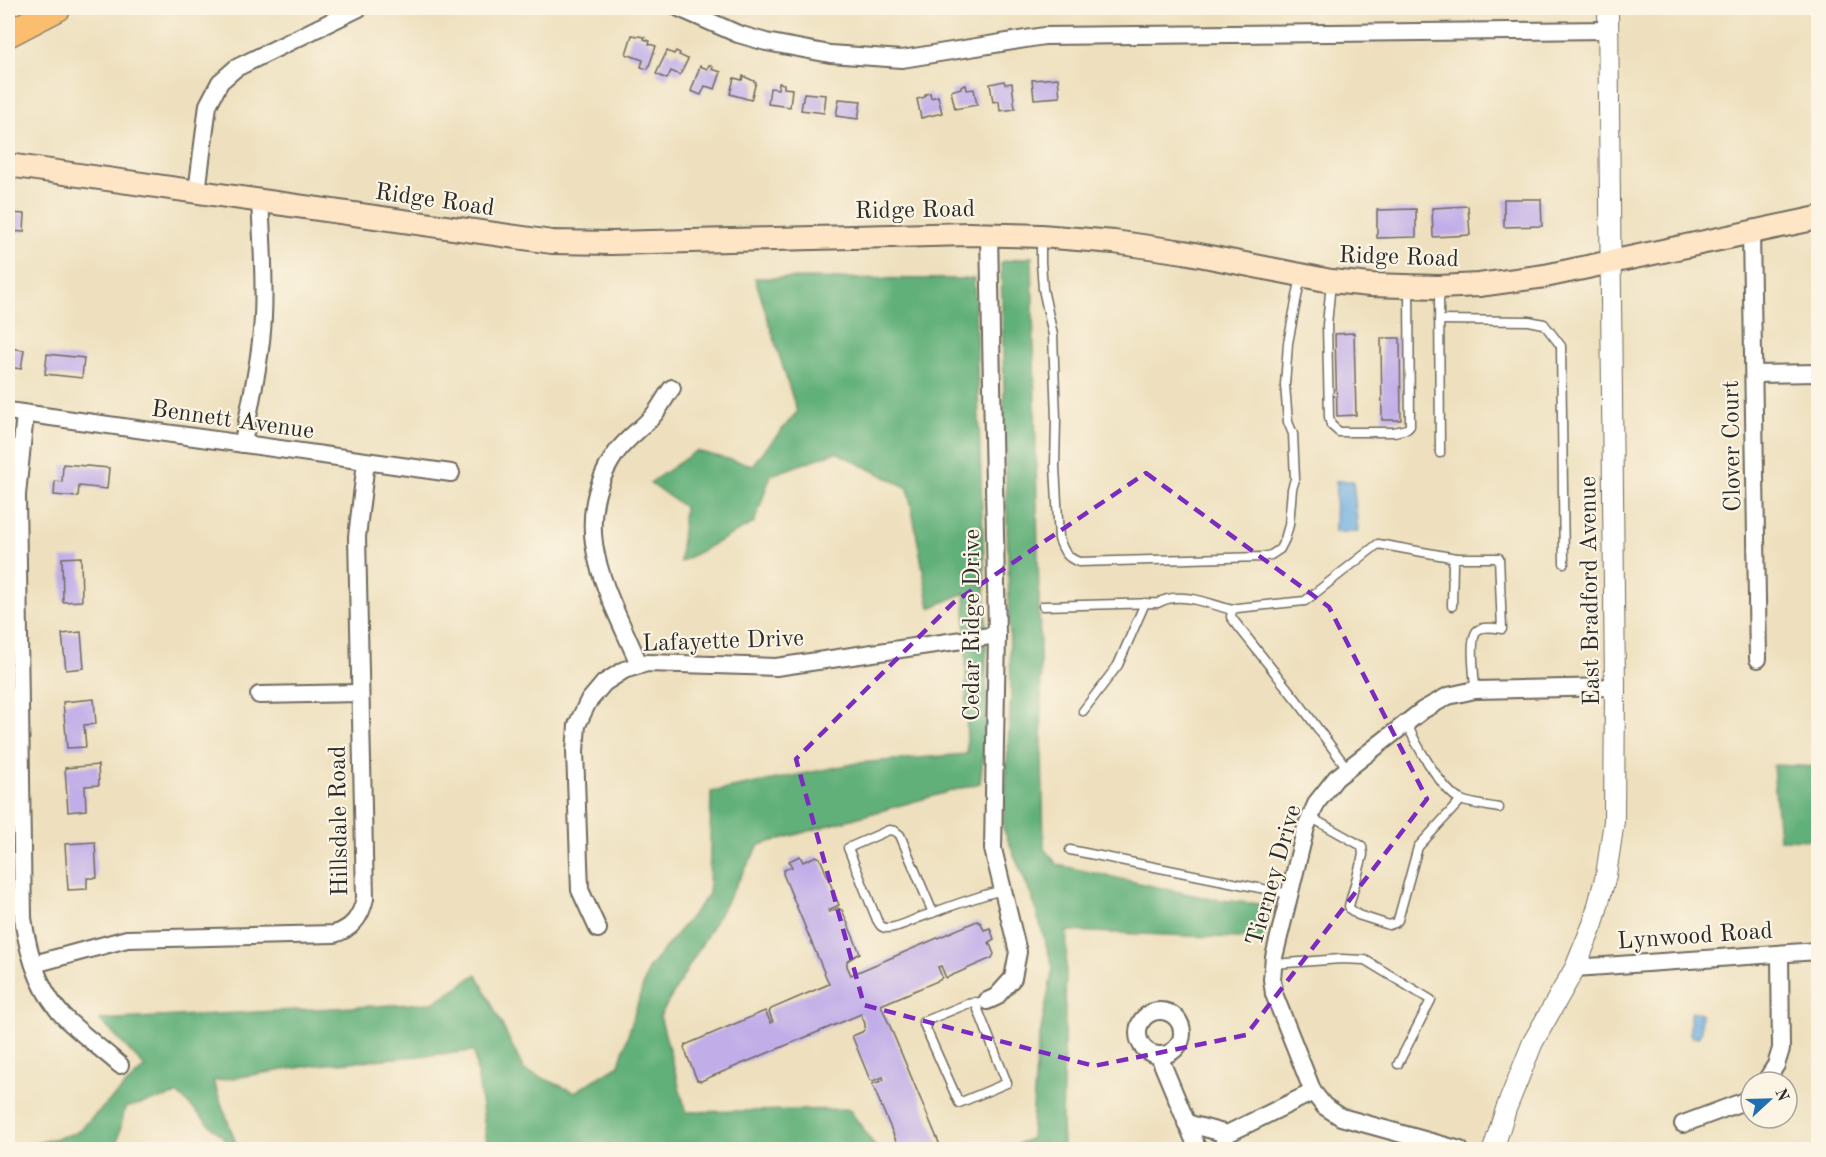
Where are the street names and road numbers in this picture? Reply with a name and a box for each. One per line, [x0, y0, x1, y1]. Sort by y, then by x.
street label: Ridge Road [373, 181, 496, 221]
street label: Ridge Road [855, 198, 975, 224]
street label: Ridge Road [1338, 244, 1460, 272]
street label: Clover Court [1720, 380, 1746, 512]
street label: Bennett Avenue [150, 398, 316, 444]
street label: East Bradford Avenue [1577, 476, 1605, 706]
street label: Cedar Ridge Drive [961, 529, 985, 721]
street label: Lafayette Drive [642, 627, 805, 657]
street label: Hillsdale Road [327, 745, 353, 897]
street label: Tierney Drive [1243, 802, 1307, 949]
street label: Lynwood Road [1617, 920, 1774, 954]

